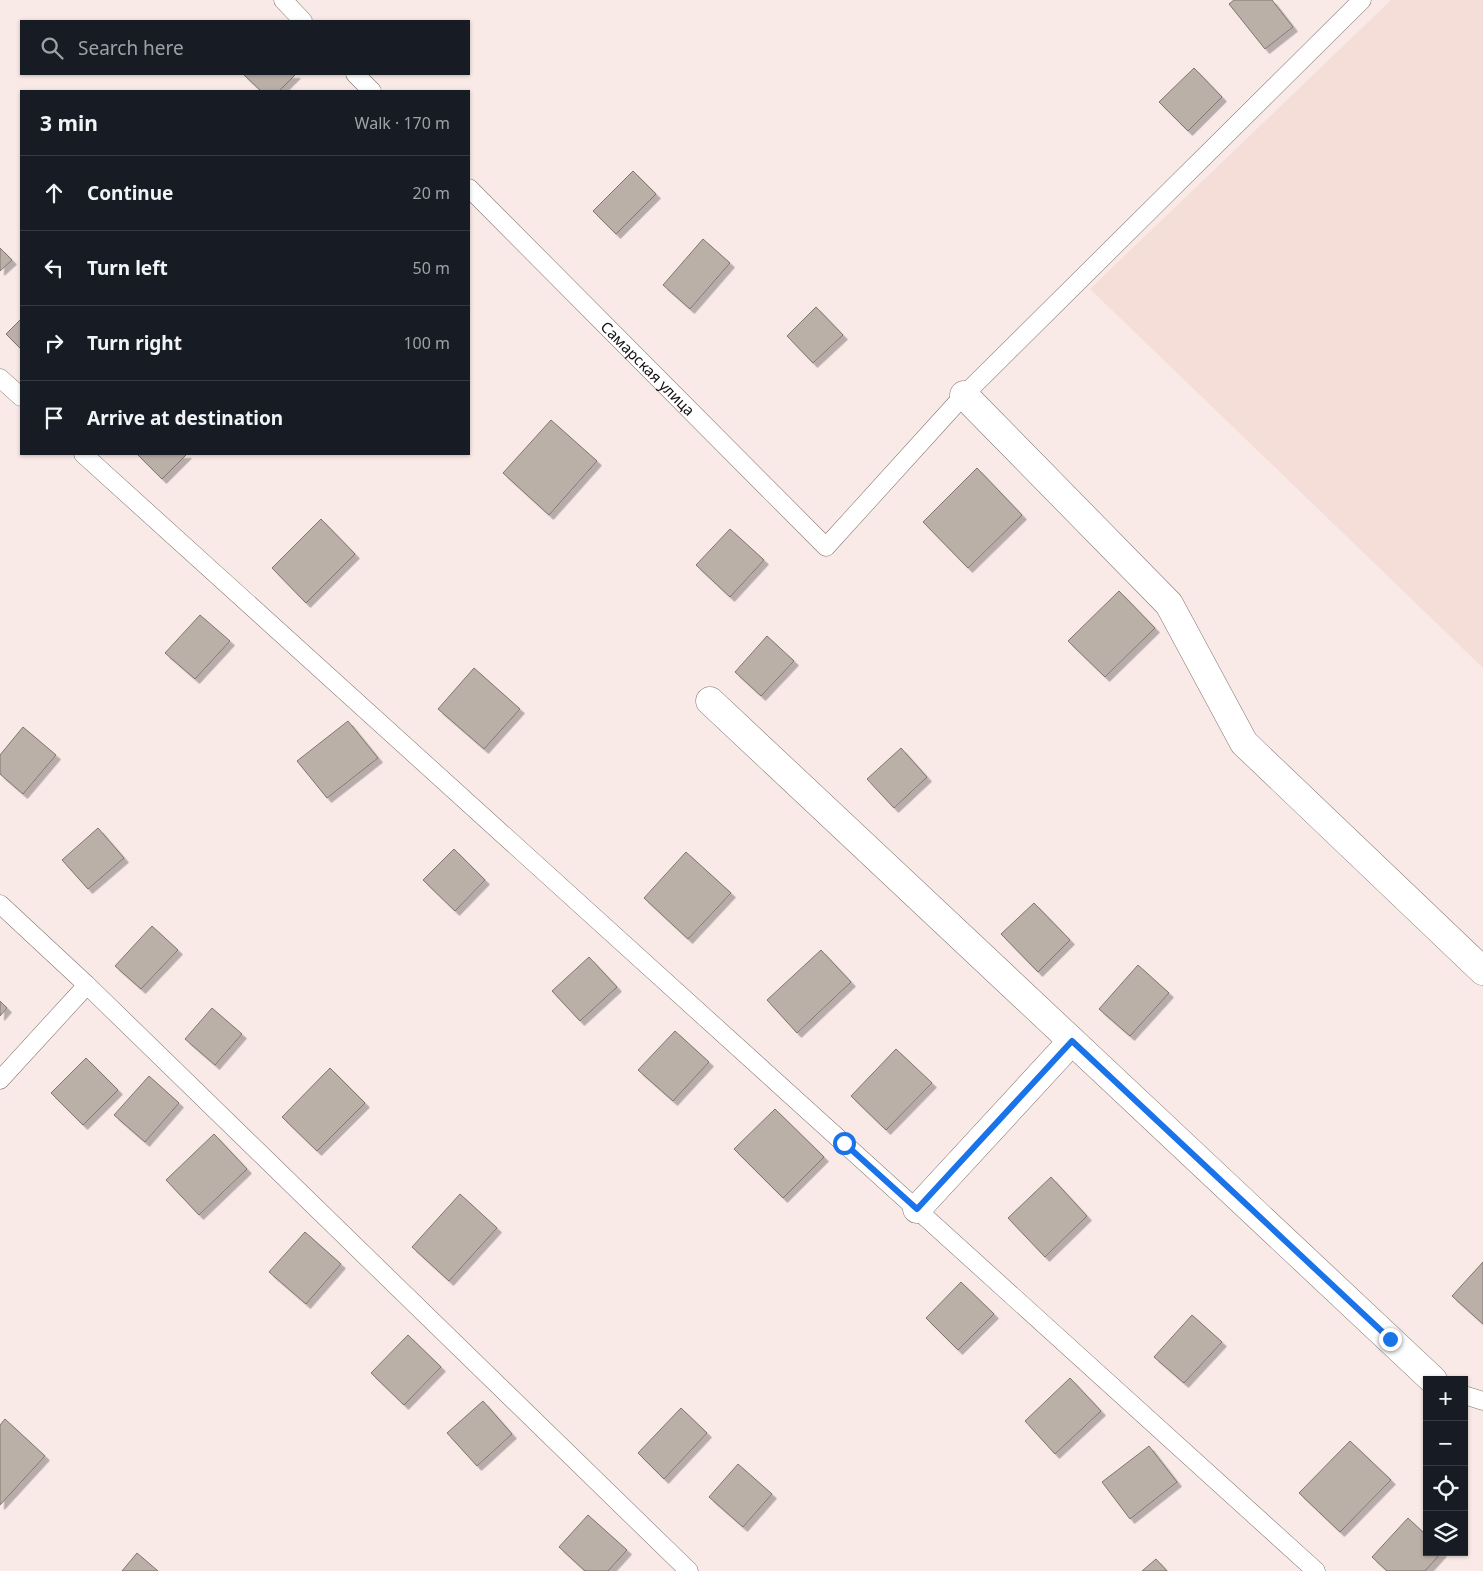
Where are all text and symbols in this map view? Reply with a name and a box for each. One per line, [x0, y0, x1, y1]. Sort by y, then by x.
search box [20, 20, 470, 75]
icon: search [38, 34, 66, 62]
text: Search here [78, 35, 184, 61]
text: 3 min [40, 109, 98, 137]
text: Walk · 170 m [355, 112, 450, 134]
icon: ahead [40, 179, 68, 207]
text: Continue [87, 180, 173, 206]
text: 20 m [413, 182, 450, 204]
icon: left [40, 254, 68, 282]
text: Turn left [87, 255, 168, 281]
text: 50 m [413, 257, 450, 279]
street label: Самарская улица [597, 317, 699, 420]
icon: right [40, 329, 68, 357]
text: Turn right [87, 330, 182, 356]
text: 100 m [403, 332, 450, 354]
icon: arrive [40, 404, 68, 432]
text: Arrive at destination [87, 405, 283, 431]
route start [833, 1132, 856, 1155]
route end [1379, 1328, 1402, 1351]
map controls [1423, 1376, 1468, 1556]
button: + [1423, 1376, 1468, 1421]
button: − [1423, 1421, 1468, 1466]
button: locate [1423, 1466, 1468, 1511]
button: layers [1423, 1511, 1468, 1556]

